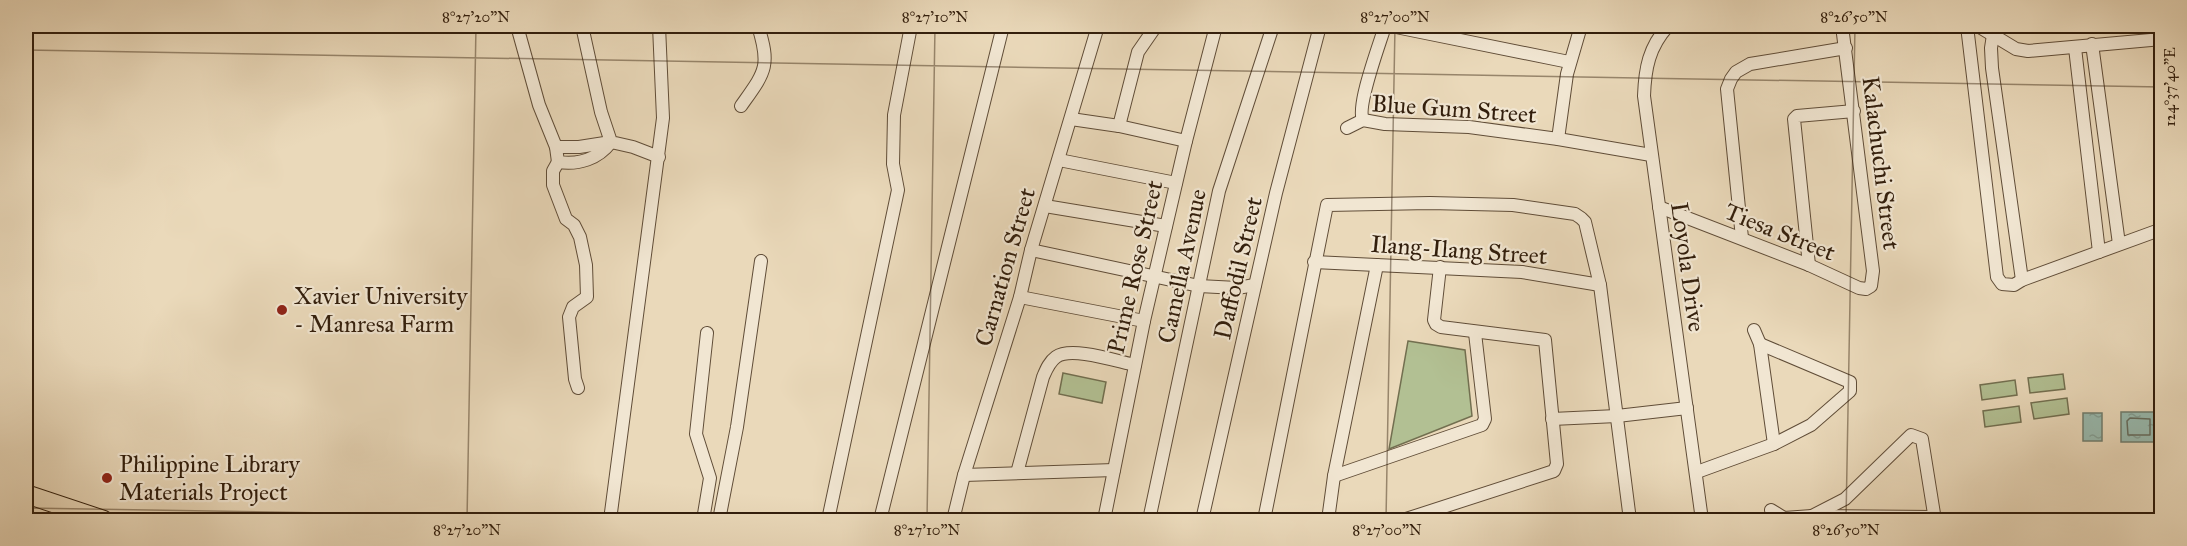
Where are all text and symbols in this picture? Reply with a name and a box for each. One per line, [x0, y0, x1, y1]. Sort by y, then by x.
text: 8°27'20"N [442, 8, 510, 26]
text: 8°27'10"N [902, 8, 968, 26]
text: 8°27'00"N [1360, 8, 1430, 26]
text: 8°26'50"N [1820, 8, 1888, 26]
text: 124°37'40"E [2161, 47, 2179, 127]
street label: Kalachuchi Street [1855, 74, 1907, 252]
street label: Blue Gum Street [1370, 88, 1538, 130]
street label: Prime Rose Street [1100, 177, 1170, 357]
street label: Carnation Street [968, 184, 1042, 350]
street label: Camella Avenue [1151, 186, 1213, 346]
street label: Daffodil Street [1207, 193, 1269, 342]
street label: Tiesa Street [1720, 196, 1840, 268]
street label: Loyola Drive [1664, 200, 1712, 334]
street label: Ilang-Ilang Street [1370, 229, 1549, 271]
place label: Xavier University - Manresa Farm [294, 281, 468, 339]
marker: Xavier University - Manresa Farm [275, 303, 289, 317]
place label: Philippine Library Materials Project [119, 449, 300, 507]
marker: Philippine Library Materials Project [100, 471, 114, 485]
text: 8°27'20"N [433, 521, 501, 539]
text: 8°27'10"N [894, 521, 960, 539]
text: 8°27'00"N [1352, 521, 1422, 539]
text: 8°26'50"N [1812, 521, 1880, 539]

